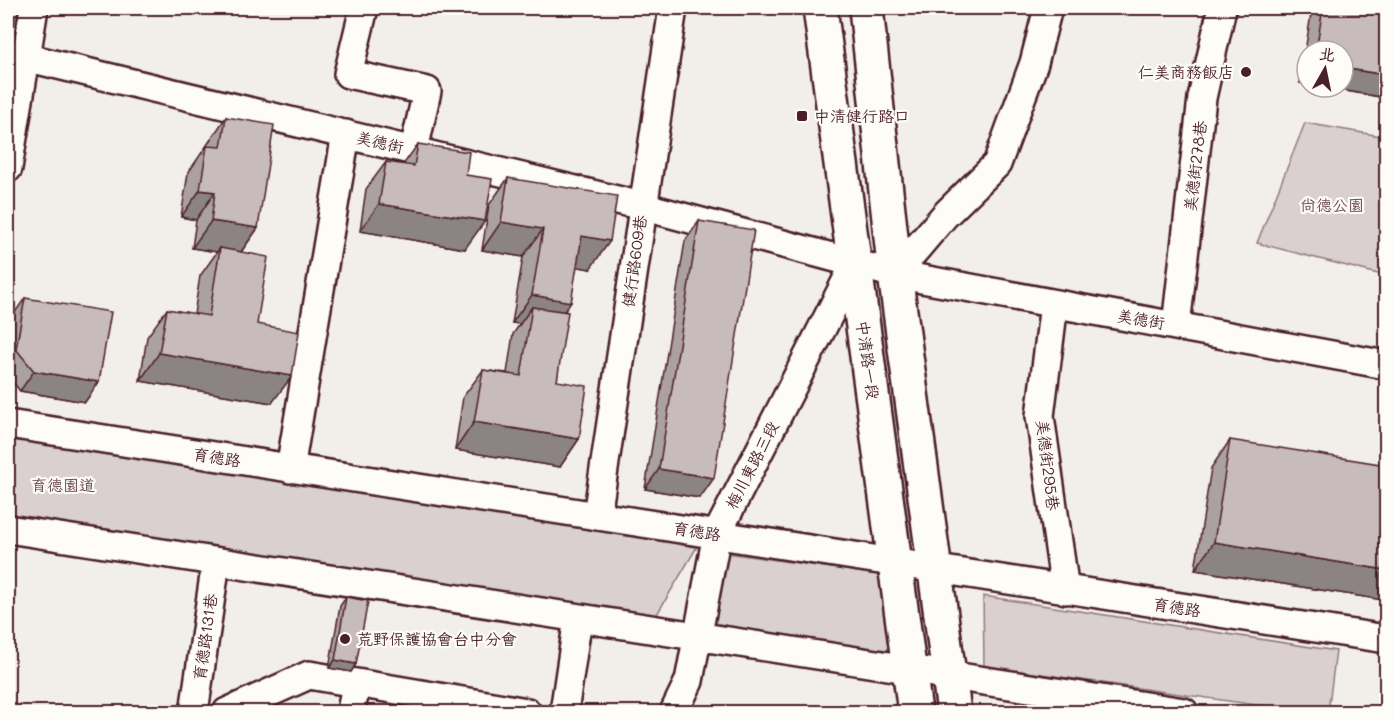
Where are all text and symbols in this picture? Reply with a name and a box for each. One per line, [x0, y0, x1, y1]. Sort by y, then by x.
north arrow [1295, 39, 1355, 99]
text: 北 [1318, 42, 1337, 65]
place label: 仁美商務飯店 [1138, 61, 1234, 82]
marker: 仁美商務飯店 [1239, 65, 1253, 79]
place label: 中清健行路口 [814, 105, 910, 126]
marker: 中清健行路口 [795, 109, 809, 123]
street label: 美德街278巷 [1179, 119, 1211, 213]
street label: 美德街 [354, 126, 406, 157]
park label: 尚德公園 [1300, 194, 1364, 215]
street label: 健行路609巷 [617, 213, 650, 308]
street label: 美德街 [1116, 304, 1167, 333]
street label: 中清路一段 [853, 319, 884, 401]
street label: 梅川東路三段 [720, 417, 783, 512]
street label: 美德街295巷 [1032, 418, 1065, 512]
street label: 育德路 [192, 442, 242, 471]
park label: 育德園道 [31, 474, 95, 495]
street label: 育德路 [672, 516, 722, 545]
street label: 育德路131巷 [188, 592, 221, 682]
street label: 育德路 [1152, 592, 1202, 621]
place label: 荒野保護協會台中分會 [357, 628, 517, 649]
marker: 荒野保護協會台中分會 [338, 632, 352, 646]

